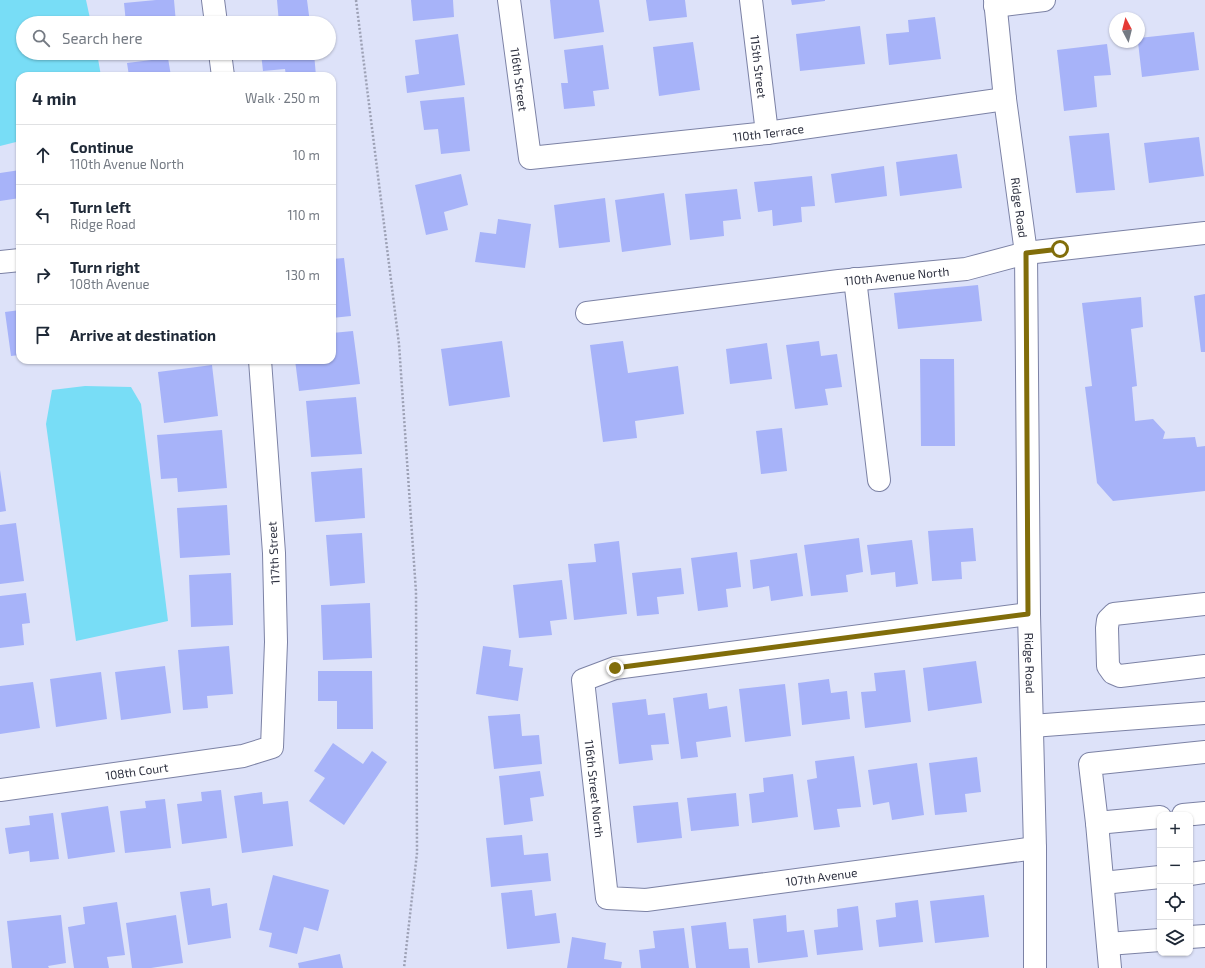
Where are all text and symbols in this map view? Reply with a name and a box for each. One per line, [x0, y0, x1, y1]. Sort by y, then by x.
north arrow [1109, 12, 1145, 48]
search box [16, 16, 336, 60]
icon: search [30, 27, 52, 49]
text: Search here [62, 29, 143, 47]
street label: 115th Street [748, 34, 770, 99]
street label: 116th Street [508, 47, 531, 112]
text: 4 min [32, 88, 76, 108]
text: Walk · 250 m [245, 90, 320, 106]
street label: 110th Terrace [732, 121, 805, 144]
text: Continue [70, 138, 133, 156]
icon: ahead [32, 144, 54, 166]
text: 10 m [293, 147, 320, 163]
text: 110th Avenue North [70, 156, 184, 172]
street label: Ridge Road [1009, 176, 1031, 239]
text: Turn left [70, 198, 131, 216]
icon: left [32, 204, 54, 226]
text: 110 m [288, 207, 320, 223]
text: Ridge Road [70, 216, 136, 232]
route start [1051, 240, 1069, 258]
text: Turn right [70, 258, 140, 276]
icon: right [32, 264, 54, 286]
street label: 110th Avenue North [844, 264, 950, 287]
text: 130 m [285, 267, 320, 283]
text: 108th Avenue [70, 276, 150, 292]
icon: arrive [32, 324, 54, 346]
text: Arrive at destination [70, 326, 216, 344]
street label: 117th Street [264, 521, 282, 585]
street label: Ridge Road [1022, 632, 1038, 694]
route end [606, 659, 624, 677]
street label: 116th Street North [583, 739, 607, 838]
street label: 108th Court [104, 759, 169, 782]
map controls [1157, 812, 1193, 956]
button: + [1157, 812, 1193, 848]
button: − [1157, 848, 1193, 884]
street label: 107th Avenue [785, 865, 858, 888]
button: locate [1157, 884, 1193, 920]
button: layers [1157, 920, 1193, 956]

